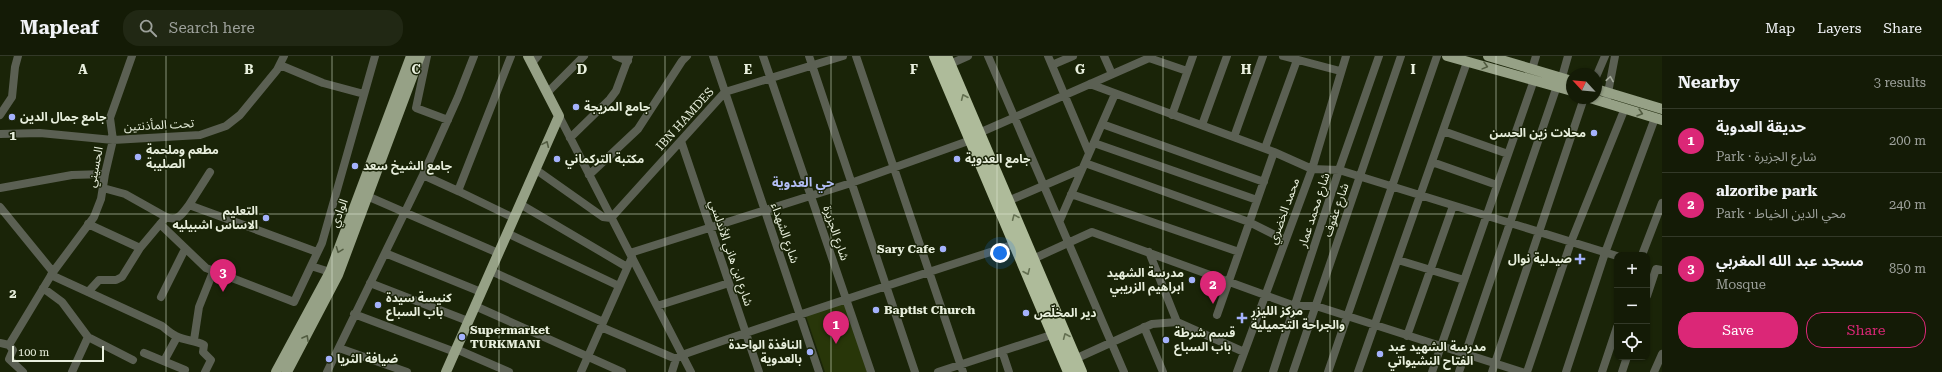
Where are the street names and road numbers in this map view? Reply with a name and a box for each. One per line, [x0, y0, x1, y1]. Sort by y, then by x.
street label: IBN HAMDES [653, 85, 717, 153]
street label: تحت المأذنتين [123, 116, 195, 134]
street label: الحسيني [84, 145, 109, 189]
street label: شارع محمد عمار [1295, 171, 1335, 251]
street label: محمد الخضري [1266, 176, 1305, 247]
street label: شارع عفوف [1320, 181, 1354, 239]
street label: الوادي [327, 197, 353, 230]
street label: شارع ابن هاني الأندلسي [704, 198, 756, 309]
street label: شارع الشهداء [766, 201, 802, 266]
street label: شارع الجزيرة [818, 204, 852, 263]

